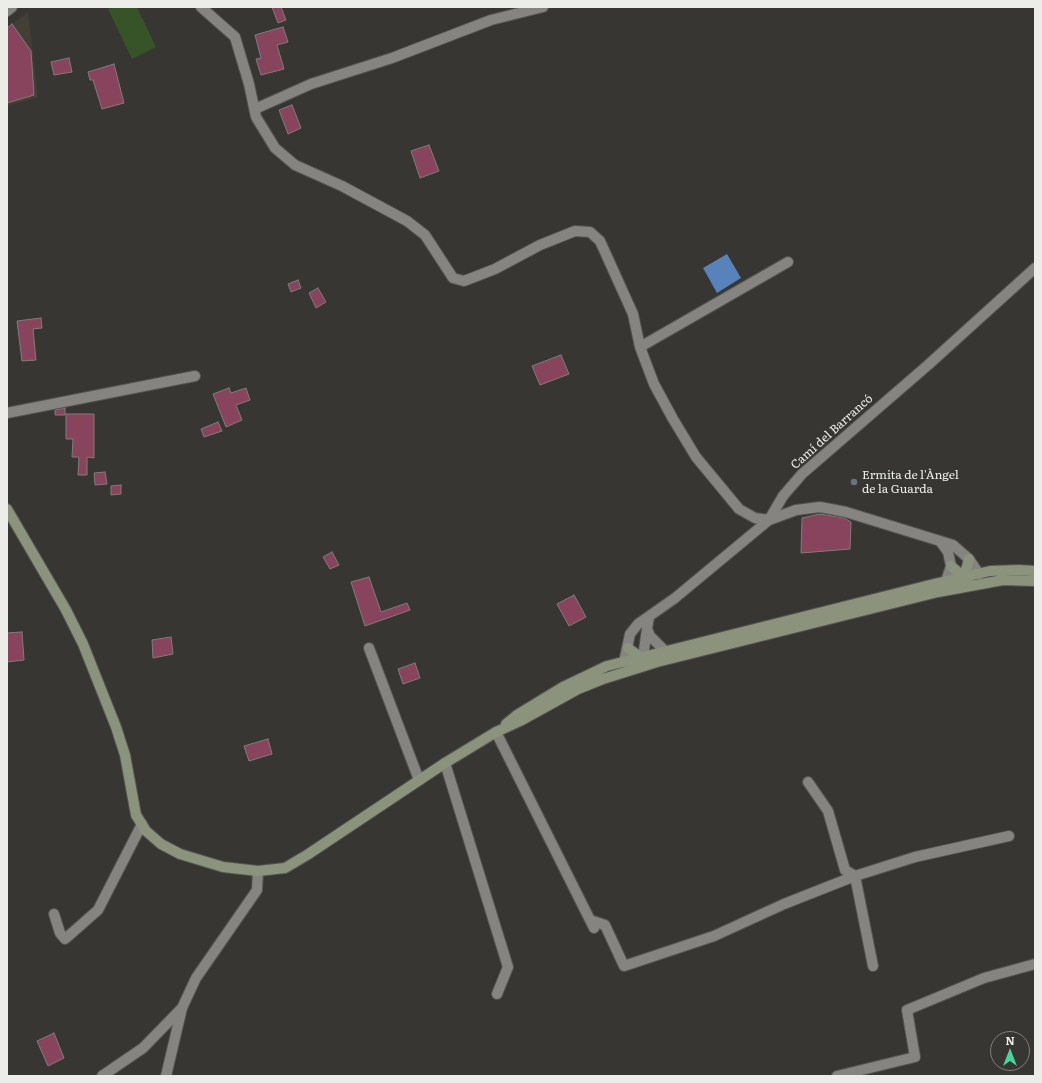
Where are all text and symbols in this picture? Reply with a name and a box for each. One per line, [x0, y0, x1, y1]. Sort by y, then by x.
street label: Camí del Barrancó [788, 391, 876, 473]
place label: Ermita de l'Àngel de la Guarda [862, 468, 959, 496]
marker: Ermita de l'Àngel de la Guarda [849, 477, 859, 487]
north arrow [990, 1031, 1030, 1071]
text: N [1005, 1032, 1015, 1048]

